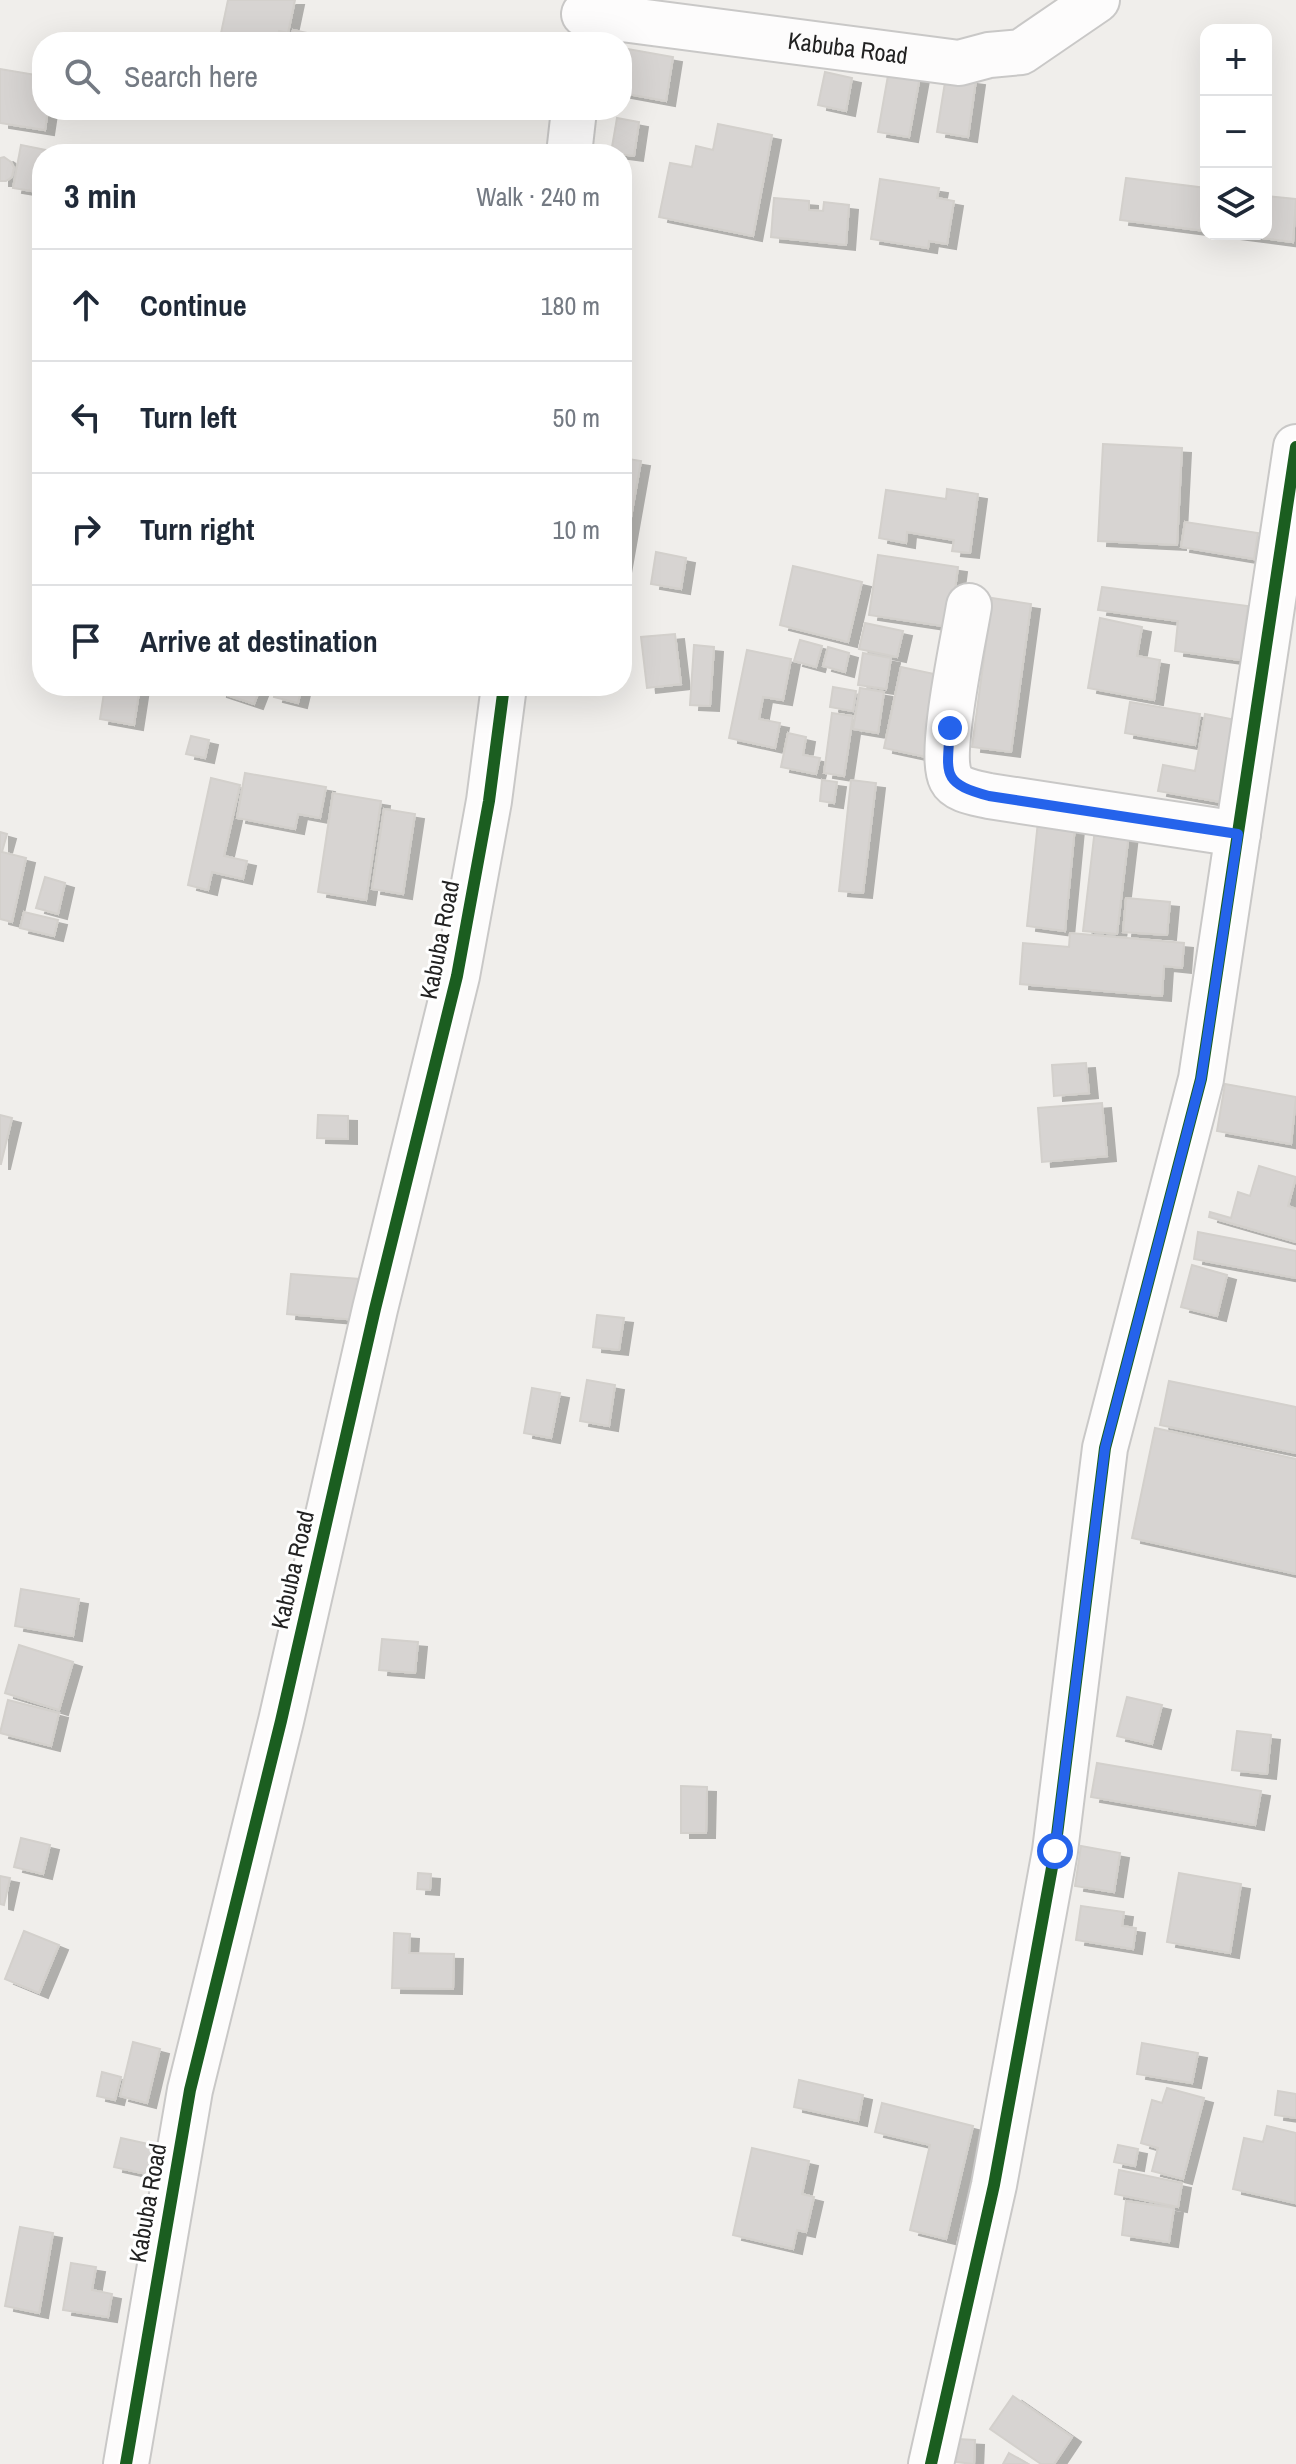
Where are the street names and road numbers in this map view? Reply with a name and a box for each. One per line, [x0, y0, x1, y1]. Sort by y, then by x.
street label: Kabuba Road [786, 24, 910, 71]
street label: Kabuba Road [412, 878, 466, 1002]
street label: Kabuba Road [263, 1508, 321, 1632]
street label: Kabuba Road [121, 2141, 173, 2265]

